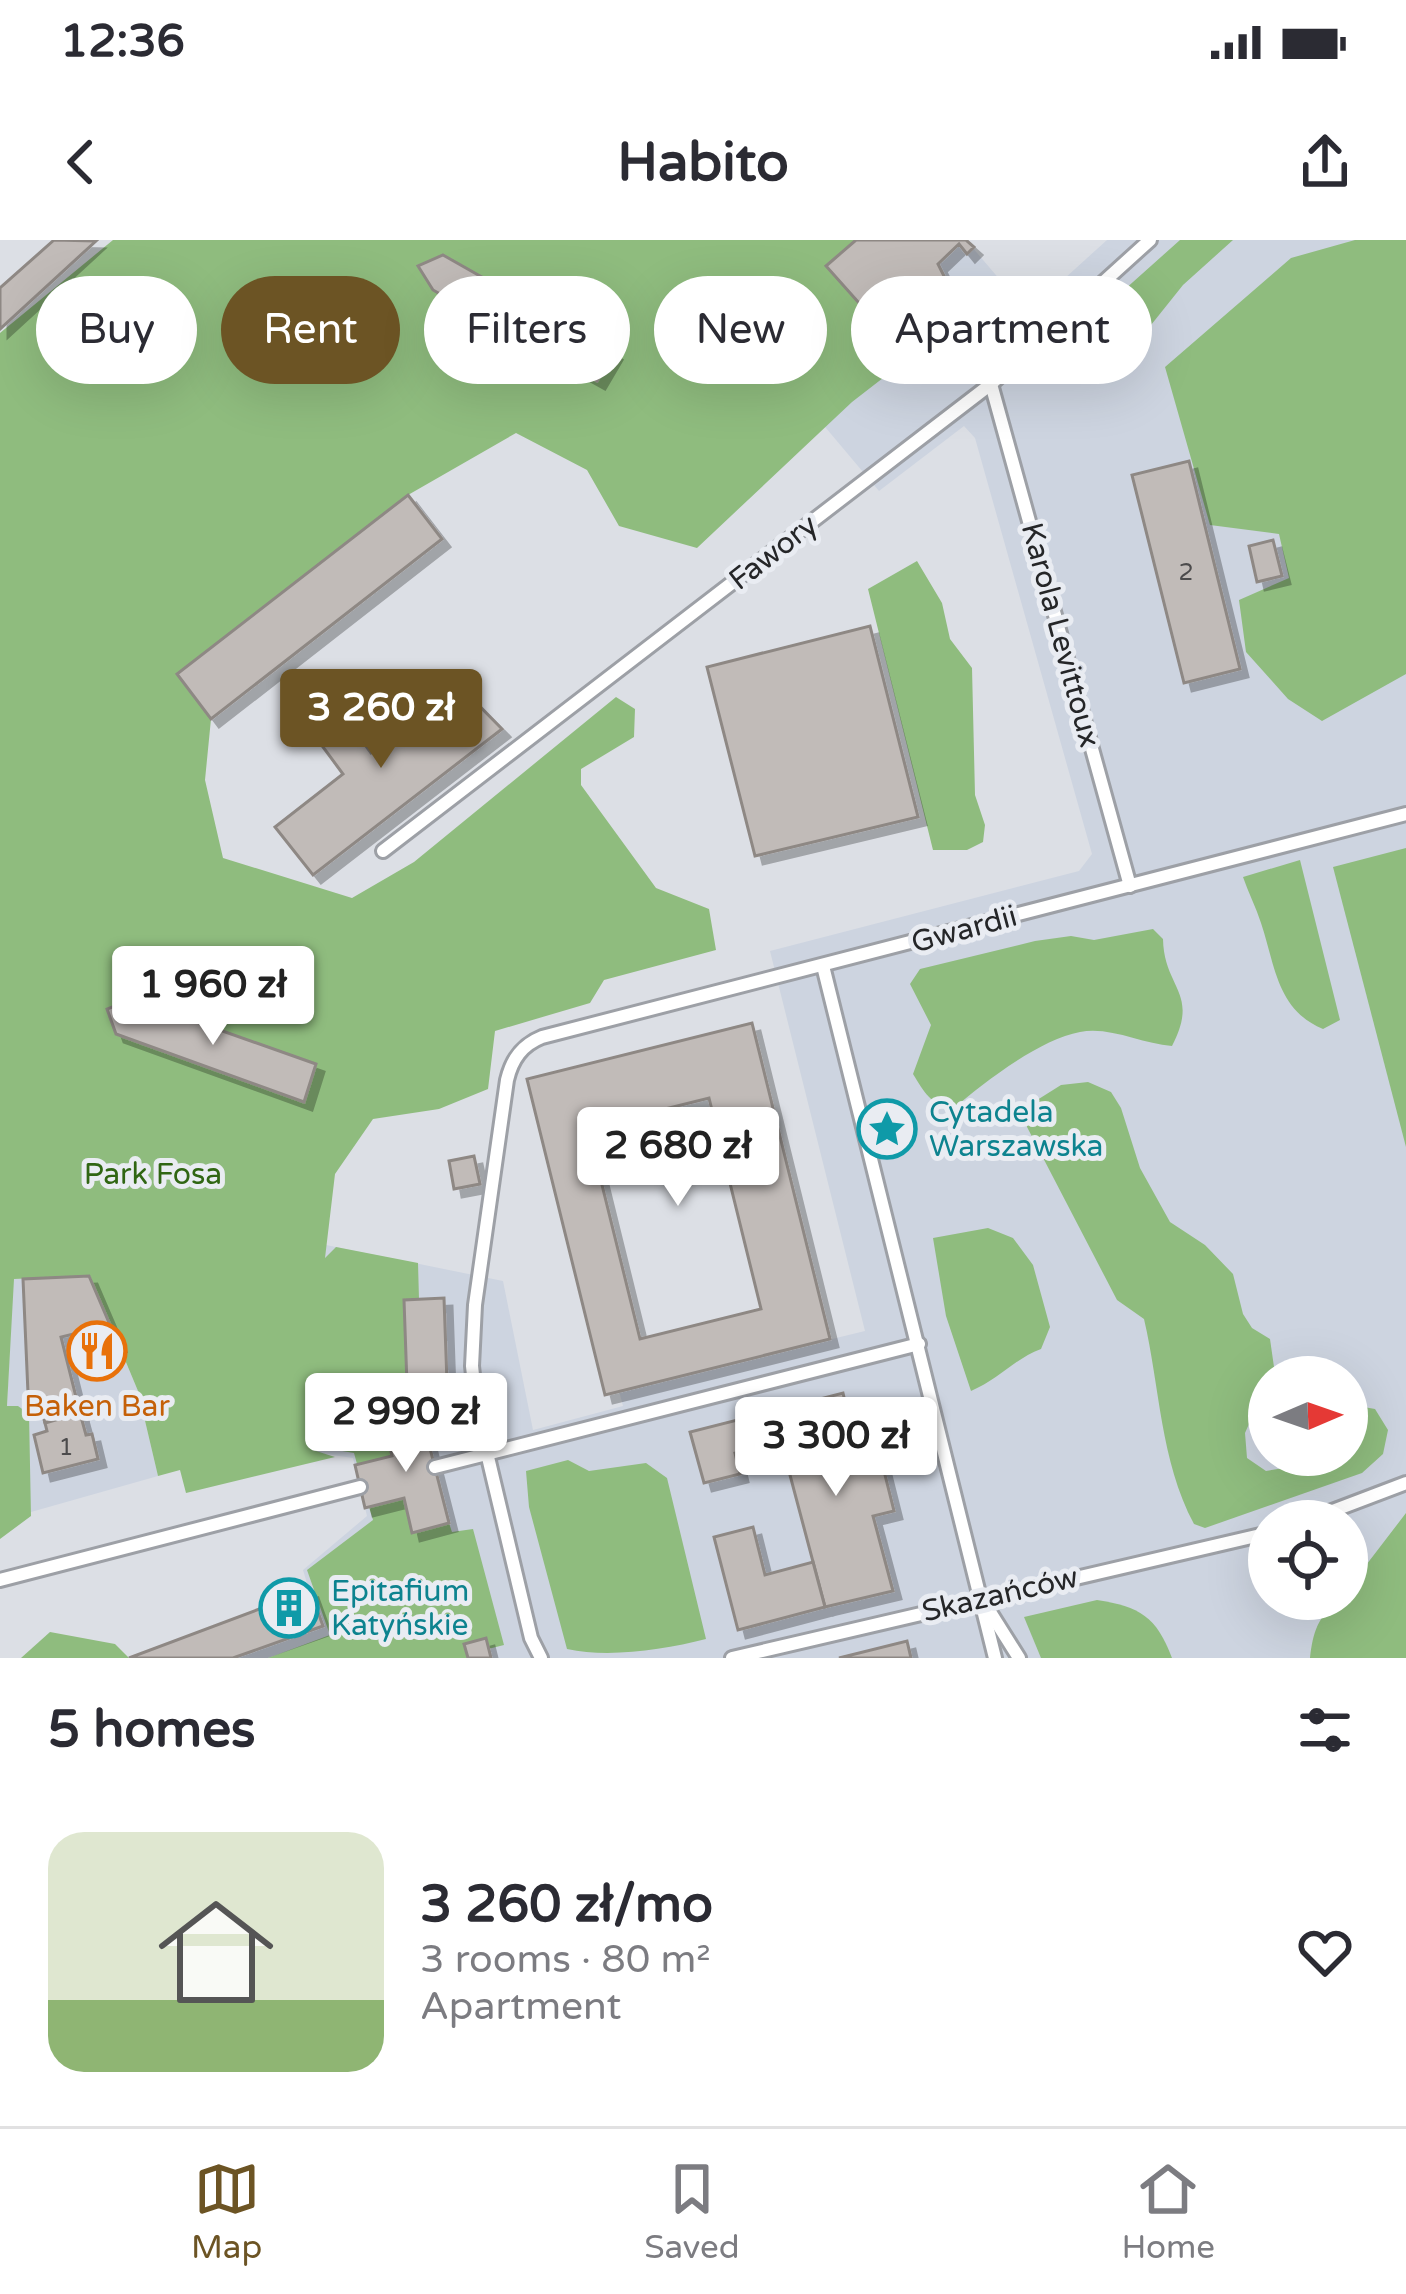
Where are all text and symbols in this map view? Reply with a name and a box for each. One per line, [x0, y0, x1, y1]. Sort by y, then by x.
text: 12:36 [60, 15, 185, 69]
icon: back [48, 129, 114, 195]
icon: share [1292, 129, 1358, 195]
text: Habito [617, 130, 789, 195]
chip: Buy [36, 276, 197, 384]
chip: Rent [221, 276, 400, 384]
chip: Filters [424, 276, 630, 384]
chip: New [654, 276, 827, 384]
chip: Apartment [851, 276, 1152, 384]
street label: Fawory [722, 506, 825, 598]
street label: Karola Levittoux [1013, 519, 1108, 751]
house number: 2 [1178, 558, 1194, 587]
pin: 3 260 zł [257, 669, 505, 771]
text: 3 260 zł [307, 684, 455, 731]
street label: Gwardii [907, 898, 1021, 961]
pin: 1 960 zł [89, 946, 337, 1048]
text: 1 960 zł [139, 961, 287, 1008]
place label: Cytadela Warszawska [929, 1094, 1103, 1165]
place icon: Cytadela Warszawska [856, 1098, 918, 1160]
pin: 2 680 zł [554, 1107, 802, 1209]
text: 2 680 zł [604, 1122, 752, 1169]
park label: Park Fosa [84, 1156, 222, 1193]
restaurant icon: Baken Bar [66, 1320, 128, 1382]
north arrow [1248, 1356, 1368, 1476]
map controls [1248, 1356, 1368, 1620]
pin: 2 990 zł [282, 1373, 530, 1475]
place label: Baken Bar [24, 1388, 170, 1425]
text: 2 990 zł [332, 1388, 480, 1435]
pin: 3 300 zł [712, 1397, 960, 1499]
text: 3 300 zł [762, 1412, 910, 1459]
house number: 1 [58, 1433, 74, 1462]
button: locate [1248, 1500, 1368, 1620]
street label: Skazańców [919, 1559, 1082, 1630]
place label: Epitafium Katyńskie [331, 1573, 469, 1644]
building icon: Epitafium Katyńskie [258, 1577, 320, 1639]
icon: filters [1292, 1697, 1358, 1763]
text: 5 homes [48, 1699, 256, 1761]
text: 3 260 zł/mo [420, 1874, 713, 1936]
icon: home [144, 1880, 288, 2024]
icon: heart [1292, 1919, 1358, 1985]
text: 3 rooms · 80 m² [420, 1936, 711, 1983]
text: Apartment [420, 1983, 621, 2030]
tab: Map [191, 2156, 262, 2267]
tab: Saved [644, 2156, 740, 2267]
tab: Home [1122, 2156, 1215, 2267]

